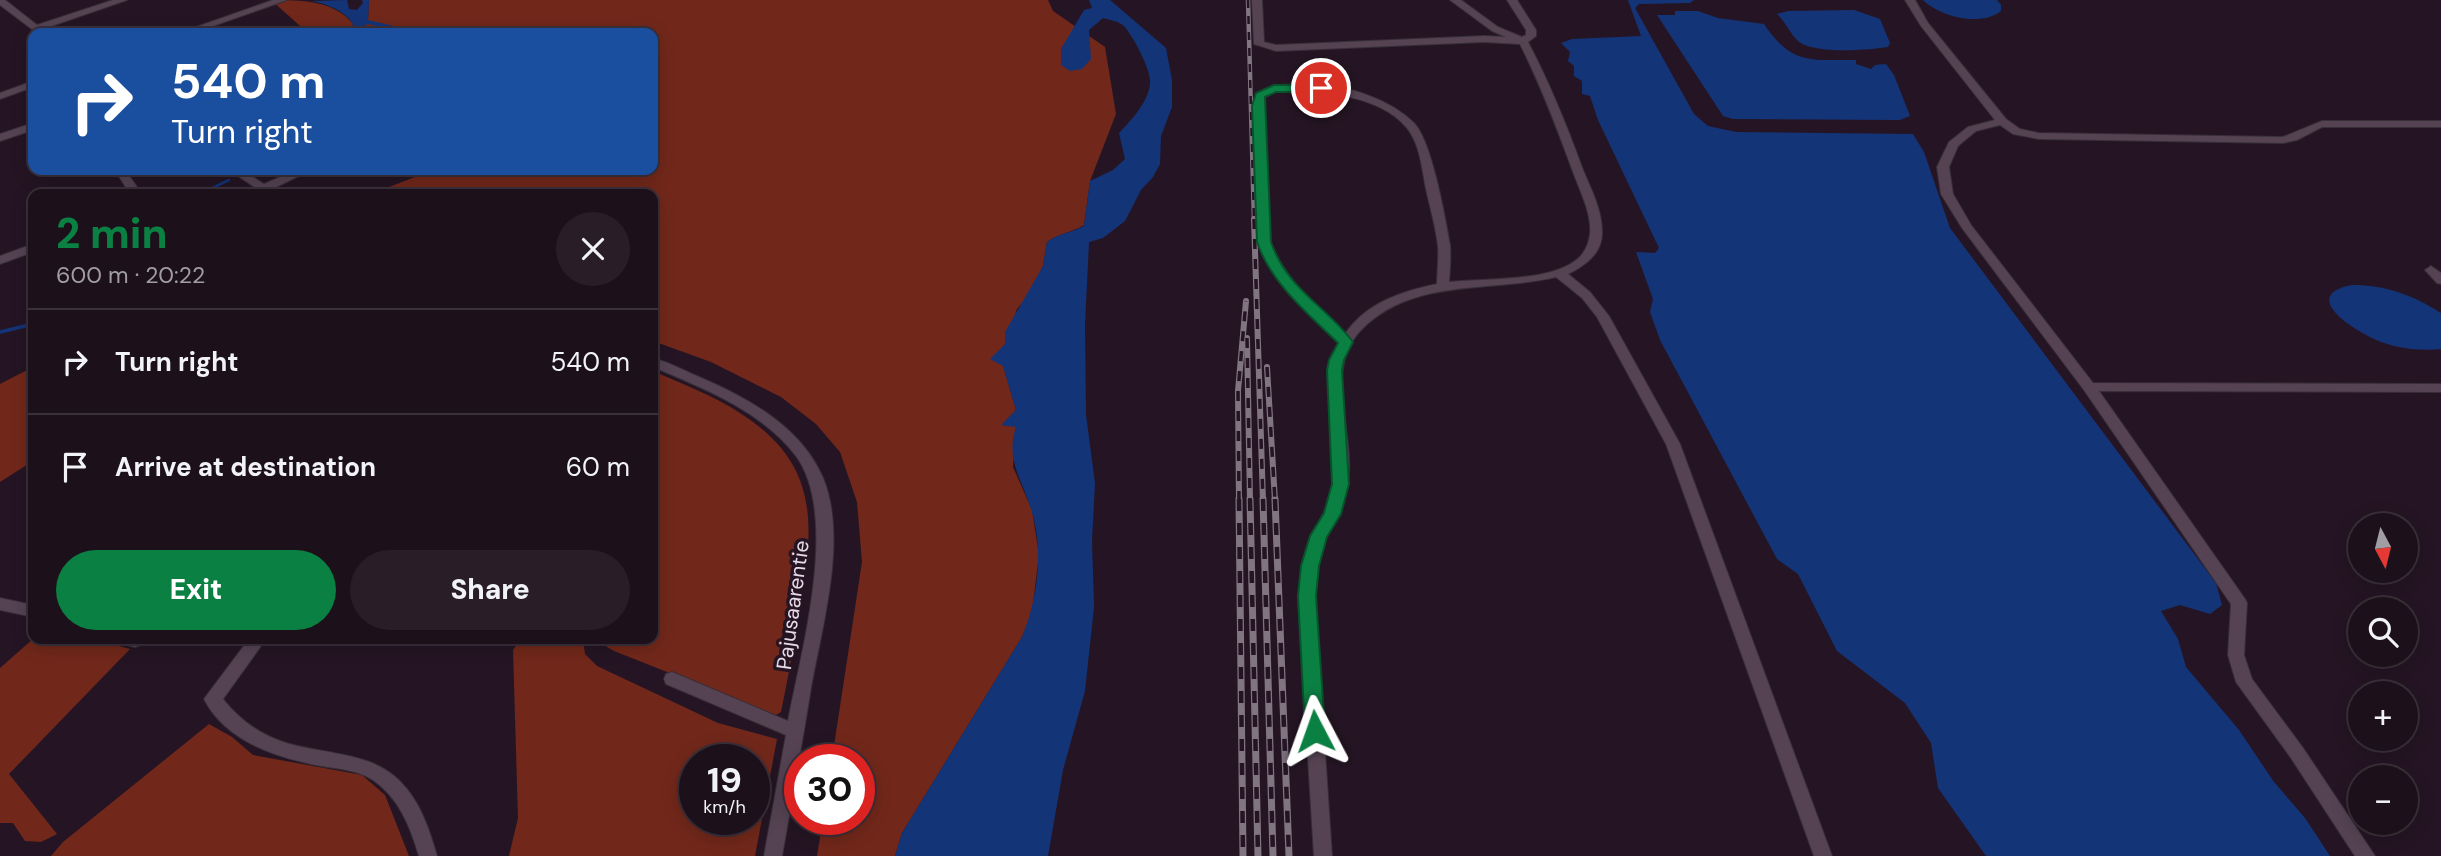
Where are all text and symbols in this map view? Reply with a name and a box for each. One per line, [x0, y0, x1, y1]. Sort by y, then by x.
text: 540 m [171, 49, 325, 113]
icon: right [56, 56, 147, 147]
pin [1291, 58, 1351, 118]
icon: arrive [1302, 69, 1340, 107]
text: Turn right [171, 111, 313, 153]
text: 2 min [56, 206, 167, 261]
button: close [556, 212, 630, 286]
text: 600 m · 20:22 [56, 260, 205, 290]
icon: right [56, 343, 94, 381]
text: Turn right [115, 345, 239, 379]
text: 540 m [550, 345, 630, 379]
icon: arrive [56, 448, 94, 486]
text: Arrive at destination [115, 450, 376, 484]
text: 60 m [566, 450, 630, 484]
north arrow [2348, 513, 2418, 583]
map controls [2348, 513, 2418, 835]
street label: Pajusaarentie [770, 539, 816, 671]
button: Exit [56, 550, 336, 630]
button: Share [350, 550, 630, 630]
button: search [2348, 597, 2418, 667]
button: + [2348, 681, 2418, 751]
position arrow [1278, 694, 1352, 768]
speed limit sign: 30 [784, 744, 875, 835]
text: 19 [707, 757, 742, 803]
button: − [2348, 765, 2418, 835]
text: km/h [703, 795, 746, 819]

